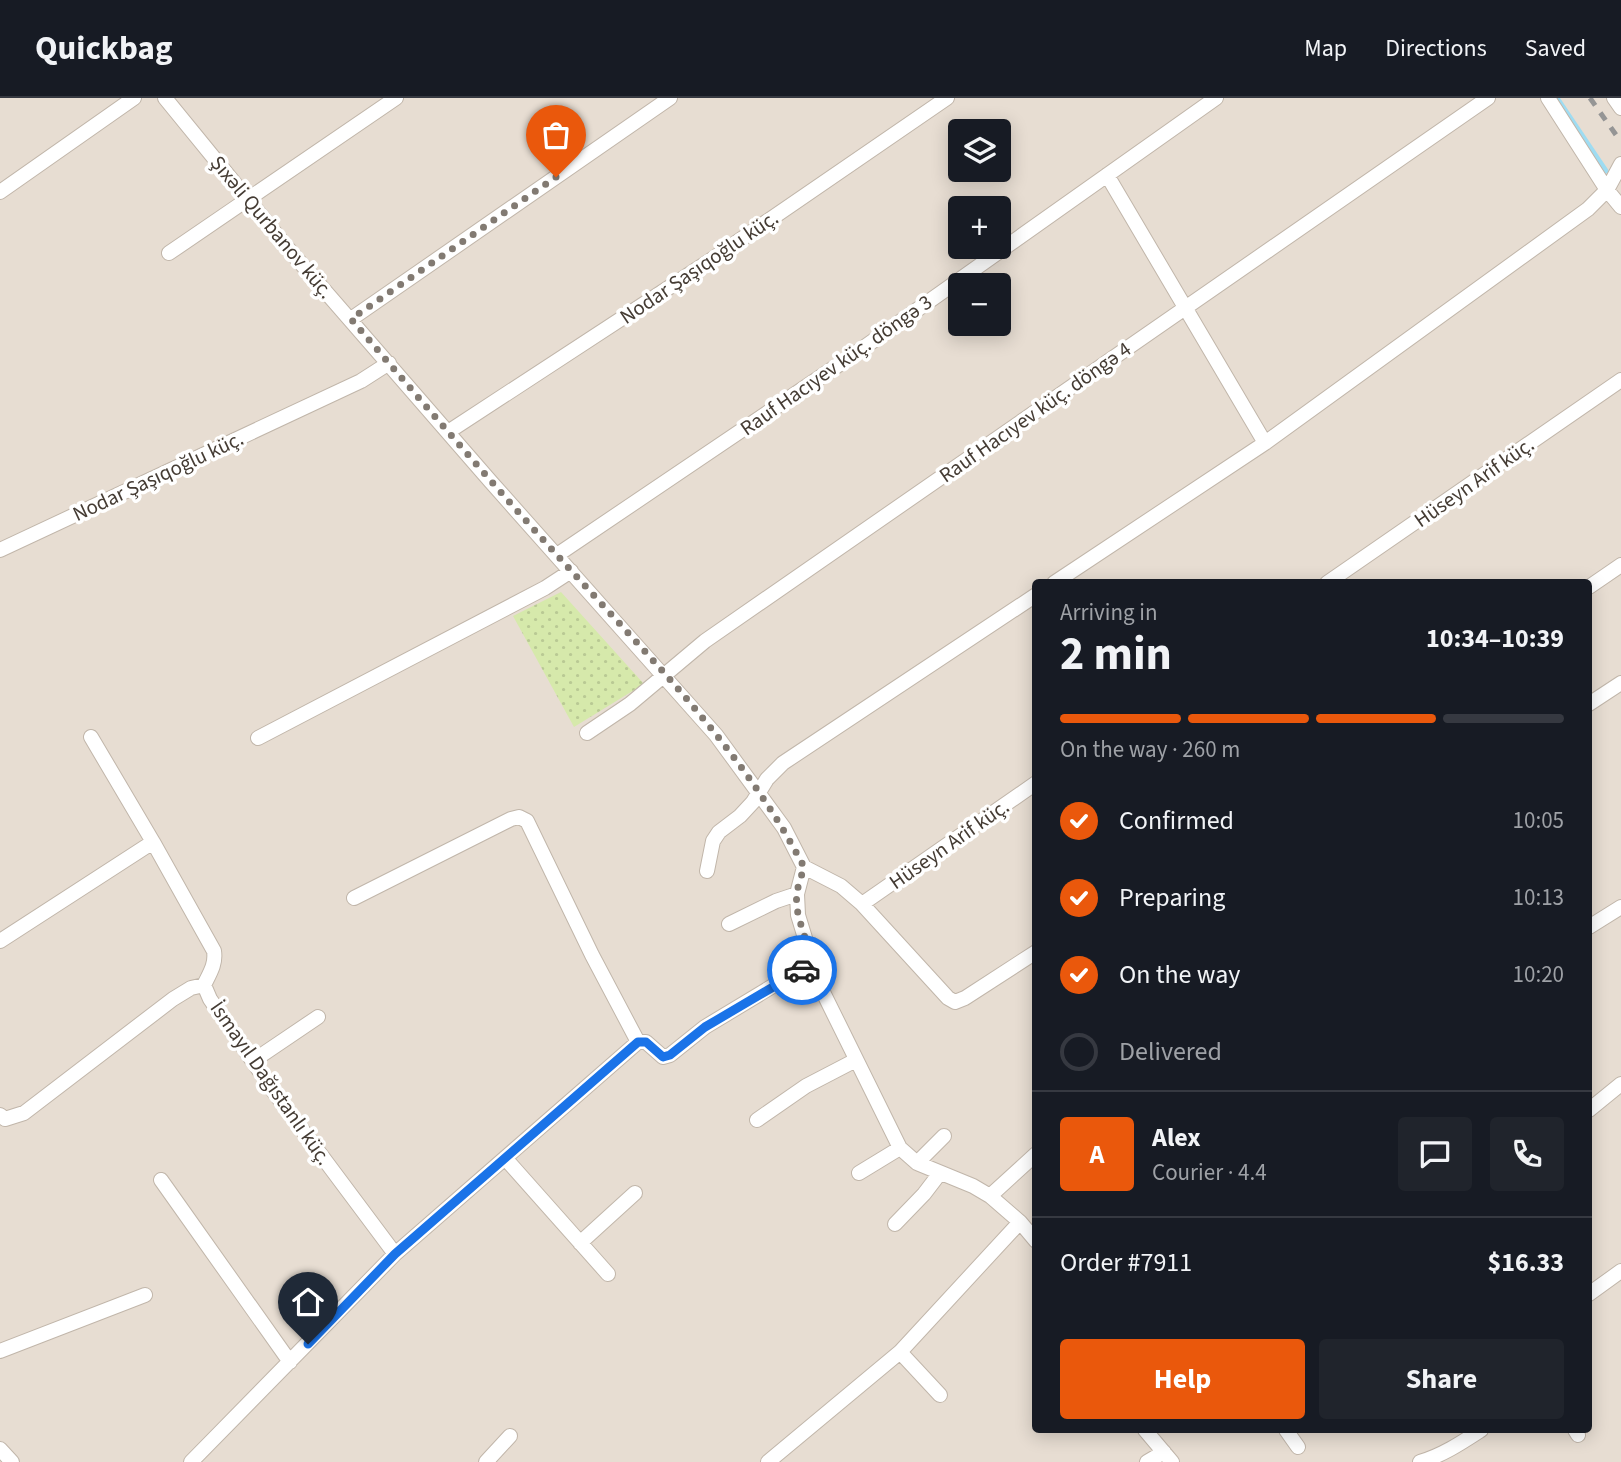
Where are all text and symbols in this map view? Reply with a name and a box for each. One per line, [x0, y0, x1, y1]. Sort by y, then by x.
text: Quickbag [35, 25, 173, 72]
text: Map [1304, 31, 1347, 66]
text: Directions [1385, 31, 1487, 66]
text: Saved [1525, 31, 1586, 66]
pin [526, 105, 586, 177]
icon: bag [537, 116, 575, 154]
map controls [948, 119, 1011, 336]
button: layers [948, 119, 1011, 182]
street label: Şıxəli Qurbanov küç. [203, 149, 341, 305]
button: + [948, 196, 1011, 259]
street label: Nodar Şaşıqoğlu küç. [614, 203, 784, 331]
button: − [948, 273, 1011, 336]
street label: Rauf Hacıyev küç. döngə 3 [734, 287, 938, 443]
street label: Rauf Hacıyev küç. döngə 4 [933, 334, 1137, 490]
street label: Nodar Şaşıqoğlu küç. [68, 423, 248, 529]
street label: Hüseyn Arif küç. [1408, 429, 1540, 535]
text: Arriving in [1060, 596, 1158, 629]
text: 10:34–10:39 [1426, 620, 1564, 657]
text: 2 min [1060, 622, 1172, 687]
text: On the way · 260 m [1060, 733, 1240, 766]
street label: Hüseyn Arif küç. [883, 791, 1015, 897]
icon: check [1060, 802, 1098, 840]
text: Confirmed [1119, 802, 1234, 839]
text: 10:05 [1513, 804, 1564, 837]
icon: check [1060, 879, 1098, 917]
text: Preparing [1119, 879, 1225, 916]
text: 10:13 [1513, 881, 1564, 914]
courier [767, 935, 837, 1005]
icon: car [783, 951, 821, 989]
icon: check [1060, 956, 1098, 994]
text: On the way [1119, 956, 1240, 993]
text: 10:20 [1513, 958, 1564, 991]
street label: İsmayıl Dağıstanlı küç. [203, 995, 339, 1171]
text: Delivered [1119, 1033, 1222, 1070]
button: chat [1398, 1117, 1472, 1191]
button: phone [1490, 1117, 1564, 1191]
text: Alex [1152, 1119, 1201, 1156]
text: A [1090, 1136, 1104, 1173]
text: Courier · 4.4 [1152, 1156, 1267, 1189]
text: Order #7911 [1060, 1244, 1192, 1281]
text: $16.33 [1488, 1244, 1564, 1281]
pin [278, 1272, 338, 1344]
icon: home [289, 1283, 327, 1321]
button: Help [1060, 1339, 1305, 1419]
button: Share [1319, 1339, 1564, 1419]

